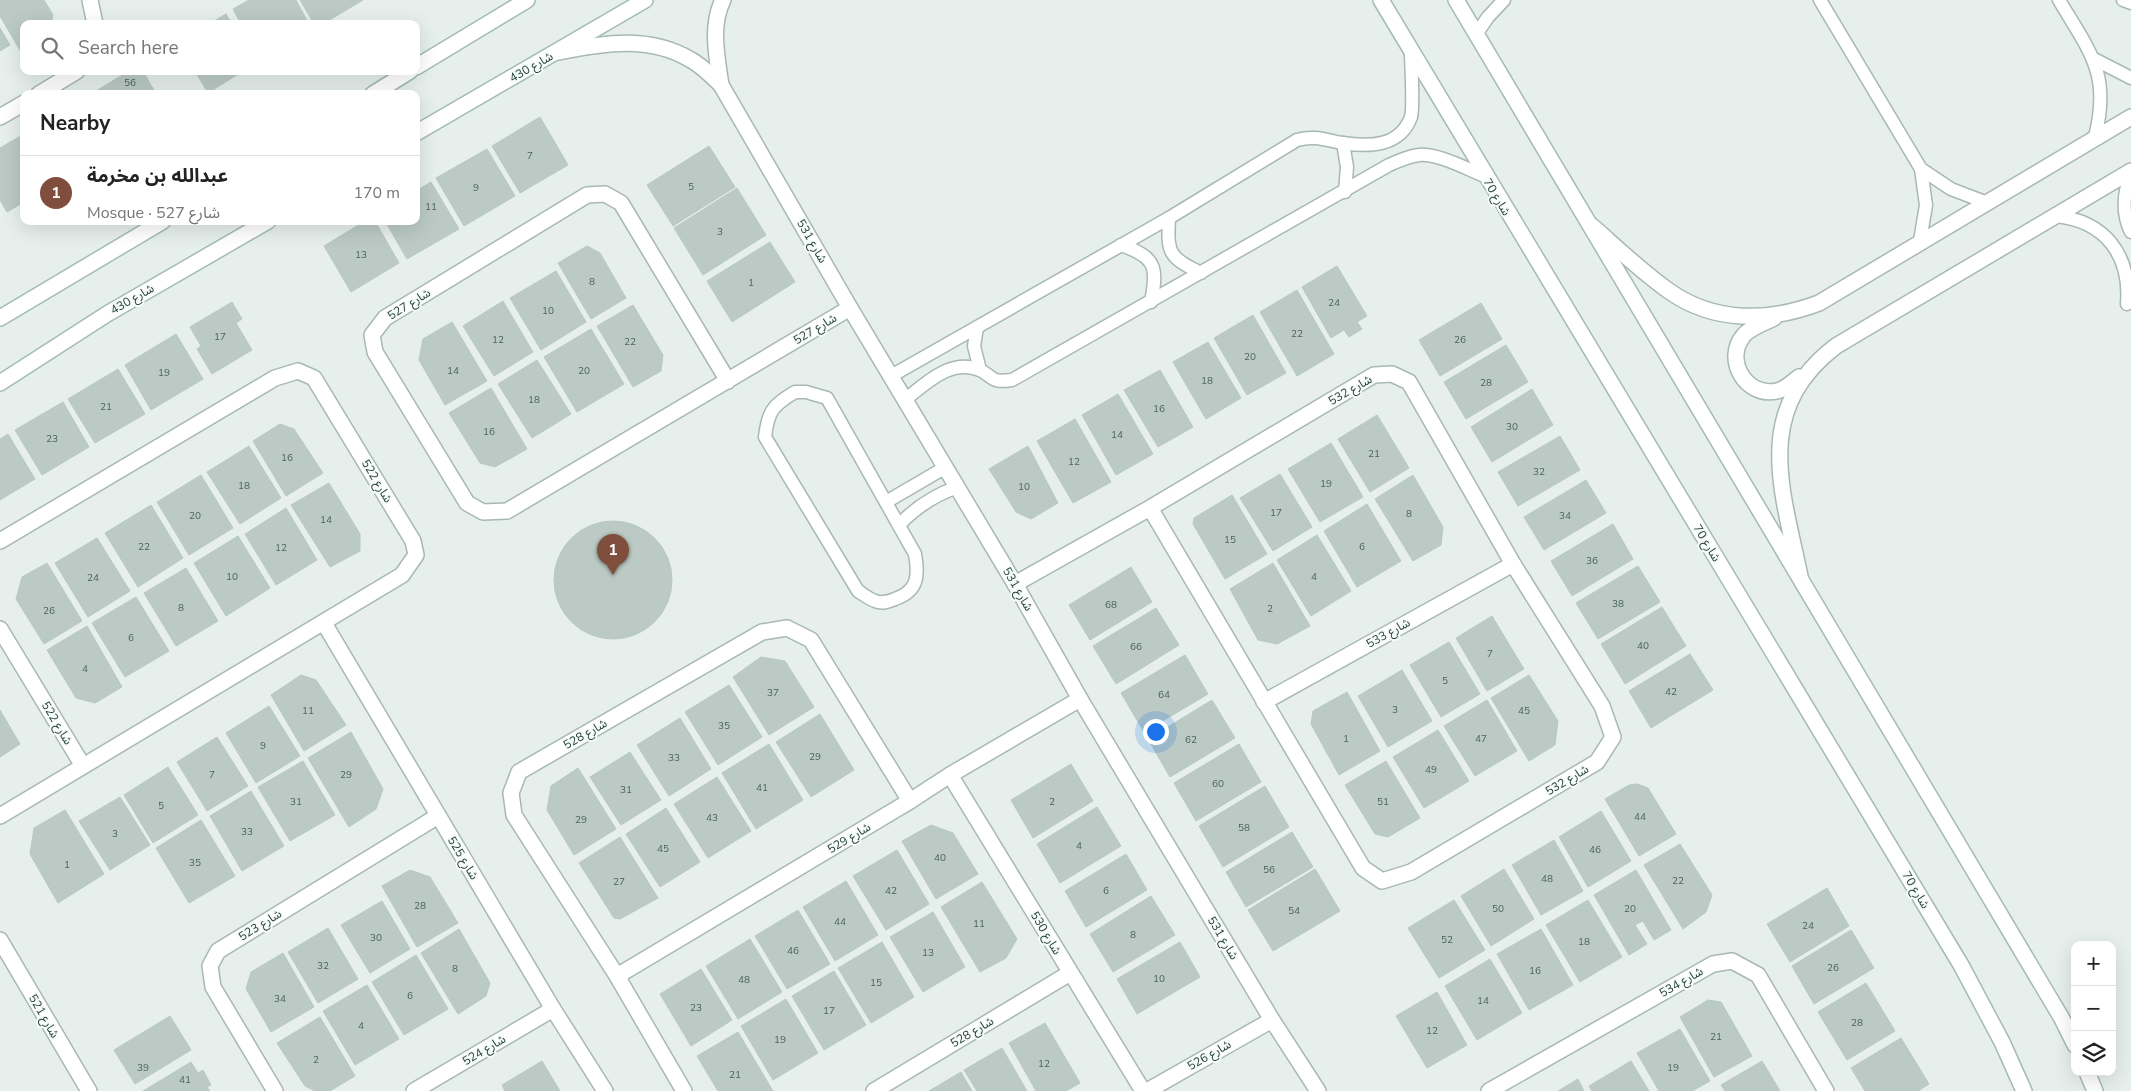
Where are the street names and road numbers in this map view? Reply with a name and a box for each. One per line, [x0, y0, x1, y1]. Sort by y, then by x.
street label: شارع 430 [506, 48, 556, 87]
street label: شارع 70 [1479, 175, 1514, 219]
street label: شارع 531 [792, 216, 831, 266]
street label: شارع 430 [107, 280, 157, 319]
street label: شارع 527 [384, 284, 434, 324]
street label: شارع 527 [790, 310, 840, 349]
street label: شارع 532 [1325, 371, 1375, 410]
street label: شارع 522 [357, 456, 396, 506]
street label: شارع 70 [1689, 521, 1724, 565]
street label: شارع 531 [998, 564, 1037, 614]
street label: شارع 533 [1363, 614, 1413, 653]
street label: شارع 522 [37, 698, 76, 748]
street label: شارع 528 [560, 715, 610, 754]
street label: شارع 532 [1542, 761, 1592, 800]
street label: شارع 529 [824, 819, 874, 858]
street label: شارع 525 [443, 833, 482, 883]
street label: شارع 70 [1898, 868, 1933, 912]
street label: شارع 523 [235, 905, 285, 945]
street label: شارع 530 [1026, 908, 1065, 958]
street label: شارع 531 [1203, 913, 1242, 963]
street label: شارع 534 [1656, 963, 1706, 1002]
street label: شارع 521 [24, 991, 63, 1041]
street label: شارع 528 [947, 1013, 997, 1052]
street label: شارع 524 [459, 1031, 509, 1070]
street label: شارع 526 [1184, 1036, 1234, 1075]

